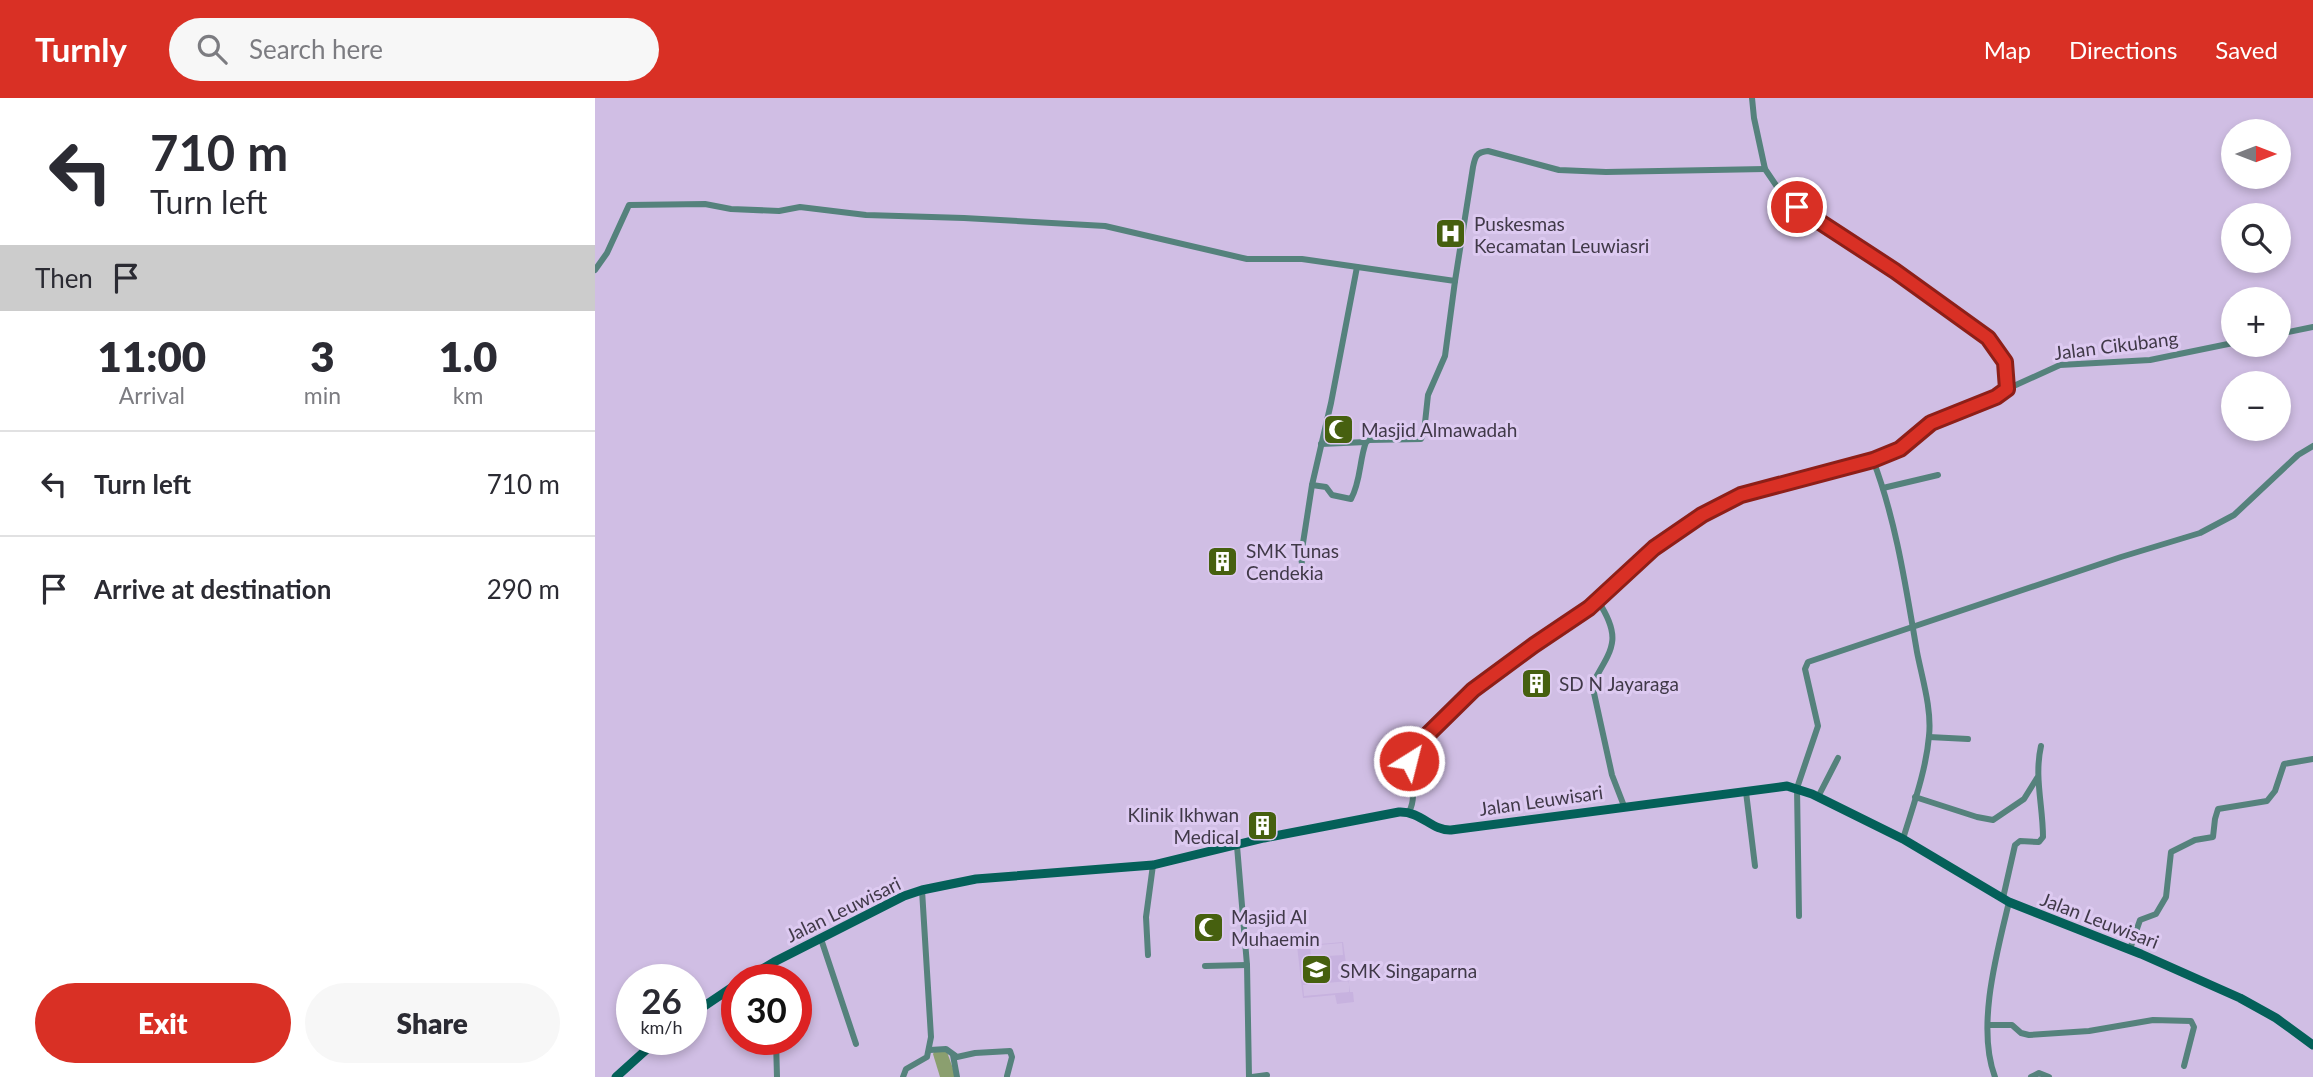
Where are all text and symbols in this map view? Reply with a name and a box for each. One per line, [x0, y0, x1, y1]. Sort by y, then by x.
search box [169, 18, 659, 81]
text: Turnly [35, 29, 127, 69]
icon: search [193, 30, 231, 68]
text: Search here [249, 33, 383, 65]
text: Map [1984, 35, 2031, 64]
text: Directions [2069, 35, 2177, 64]
text: Saved [2215, 35, 2278, 64]
north arrow [2221, 119, 2291, 189]
map controls [2221, 119, 2291, 441]
text: 710 m [150, 123, 288, 181]
icon: left [35, 126, 126, 217]
pin [1767, 177, 1827, 237]
text: Turn left [150, 182, 267, 221]
icon: arrive [1778, 188, 1816, 226]
button: search [2221, 203, 2291, 273]
place label: Puskesmas Kecamatan Leuwiasri [1474, 212, 1649, 257]
hospital icon: Puskesmas Kecamatan Leuwiasri [1434, 217, 1468, 251]
icon: arrive [107, 259, 145, 297]
text: Then [35, 262, 93, 294]
button: + [2221, 287, 2291, 357]
street label: Jalan Cikubang [2053, 326, 2179, 364]
text: 11:00 [98, 331, 206, 381]
text: 3 [310, 331, 335, 381]
text: 1.0 [439, 331, 497, 381]
button: − [2221, 371, 2291, 441]
text: Arrival [119, 381, 185, 409]
text: min [304, 381, 341, 409]
text: km [453, 381, 483, 409]
mosque icon: Masjid Almawadah [1321, 412, 1355, 446]
place label: Masjid Almawadah [1361, 418, 1517, 441]
icon: left [35, 465, 73, 503]
text: Turn left [94, 468, 191, 500]
text: 710 m [487, 468, 560, 500]
place label: SMK Tunas Cendekia [1246, 539, 1339, 584]
building icon: SMK Tunas Cendekia [1206, 544, 1240, 578]
icon: arrive [35, 570, 73, 608]
text: Arrive at destination [94, 573, 331, 605]
text: 290 m [487, 573, 560, 605]
building icon: SD N Jayaraga [1519, 666, 1553, 700]
place label: SD N Jayaraga [1559, 672, 1679, 695]
position arrow [1372, 724, 1446, 798]
street label: Jalan Leuwisari [1478, 780, 1604, 820]
place label: Klinik Ikhwan Medical [1127, 803, 1239, 848]
building icon: Klinik Ikhwan Medical [1245, 808, 1279, 842]
street label: Jalan Leuwisari [782, 871, 904, 947]
street label: Jalan Leuwisari [2038, 887, 2162, 953]
place label: Masjid Al Muhaemin [1231, 905, 1320, 950]
mosque icon: Masjid Al Muhaemin [1191, 910, 1225, 944]
school or university icon: SMK Singaparna [1300, 953, 1334, 987]
place label: SMK Singaparna [1340, 959, 1477, 982]
speed limit sign: 30 [721, 964, 812, 1055]
text: 26 [641, 979, 682, 1021]
button: Exit [35, 983, 291, 1063]
button: Share [305, 983, 560, 1063]
text: km/h [640, 1016, 683, 1038]

